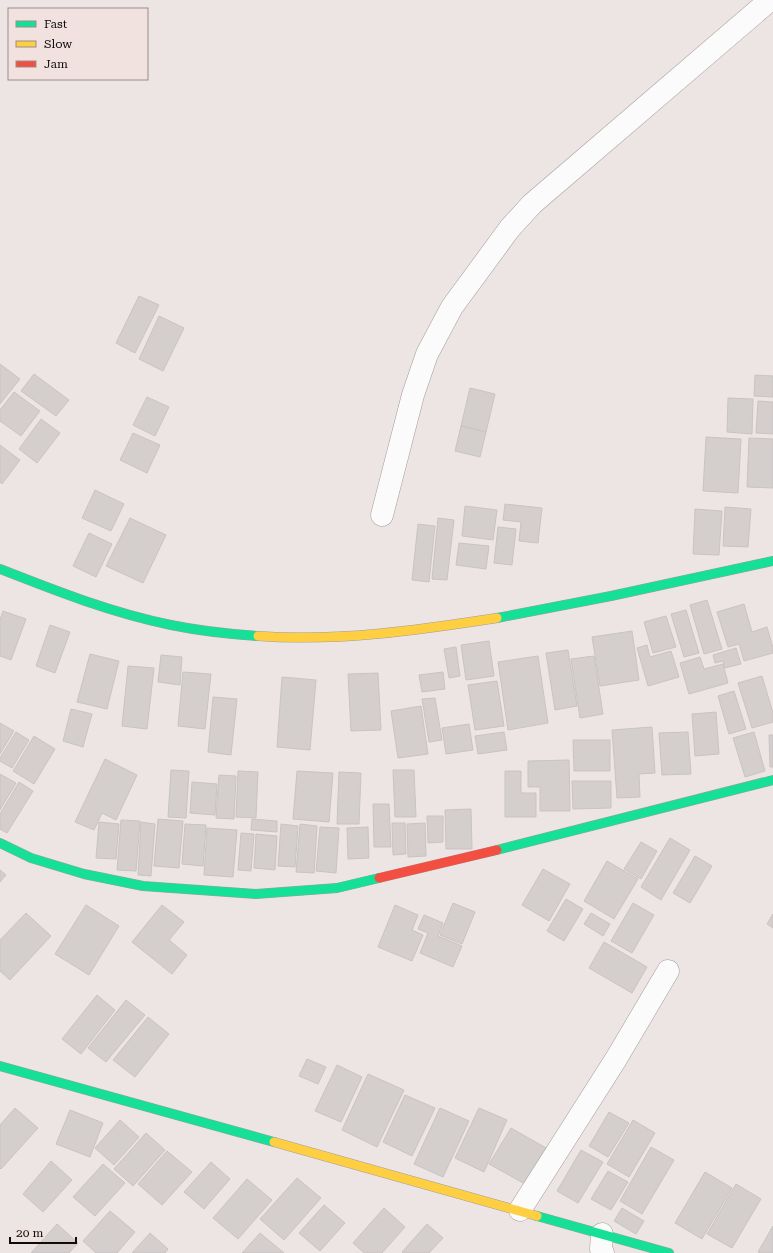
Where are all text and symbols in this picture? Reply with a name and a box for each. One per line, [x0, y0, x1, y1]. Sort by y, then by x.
legend [8, 8, 148, 80]
text: Fast [44, 17, 68, 31]
text: Slow [44, 37, 72, 51]
text: Jam [44, 57, 68, 71]
scale bar [10, 1219, 76, 1245]
text: 20 m [16, 1226, 43, 1240]

